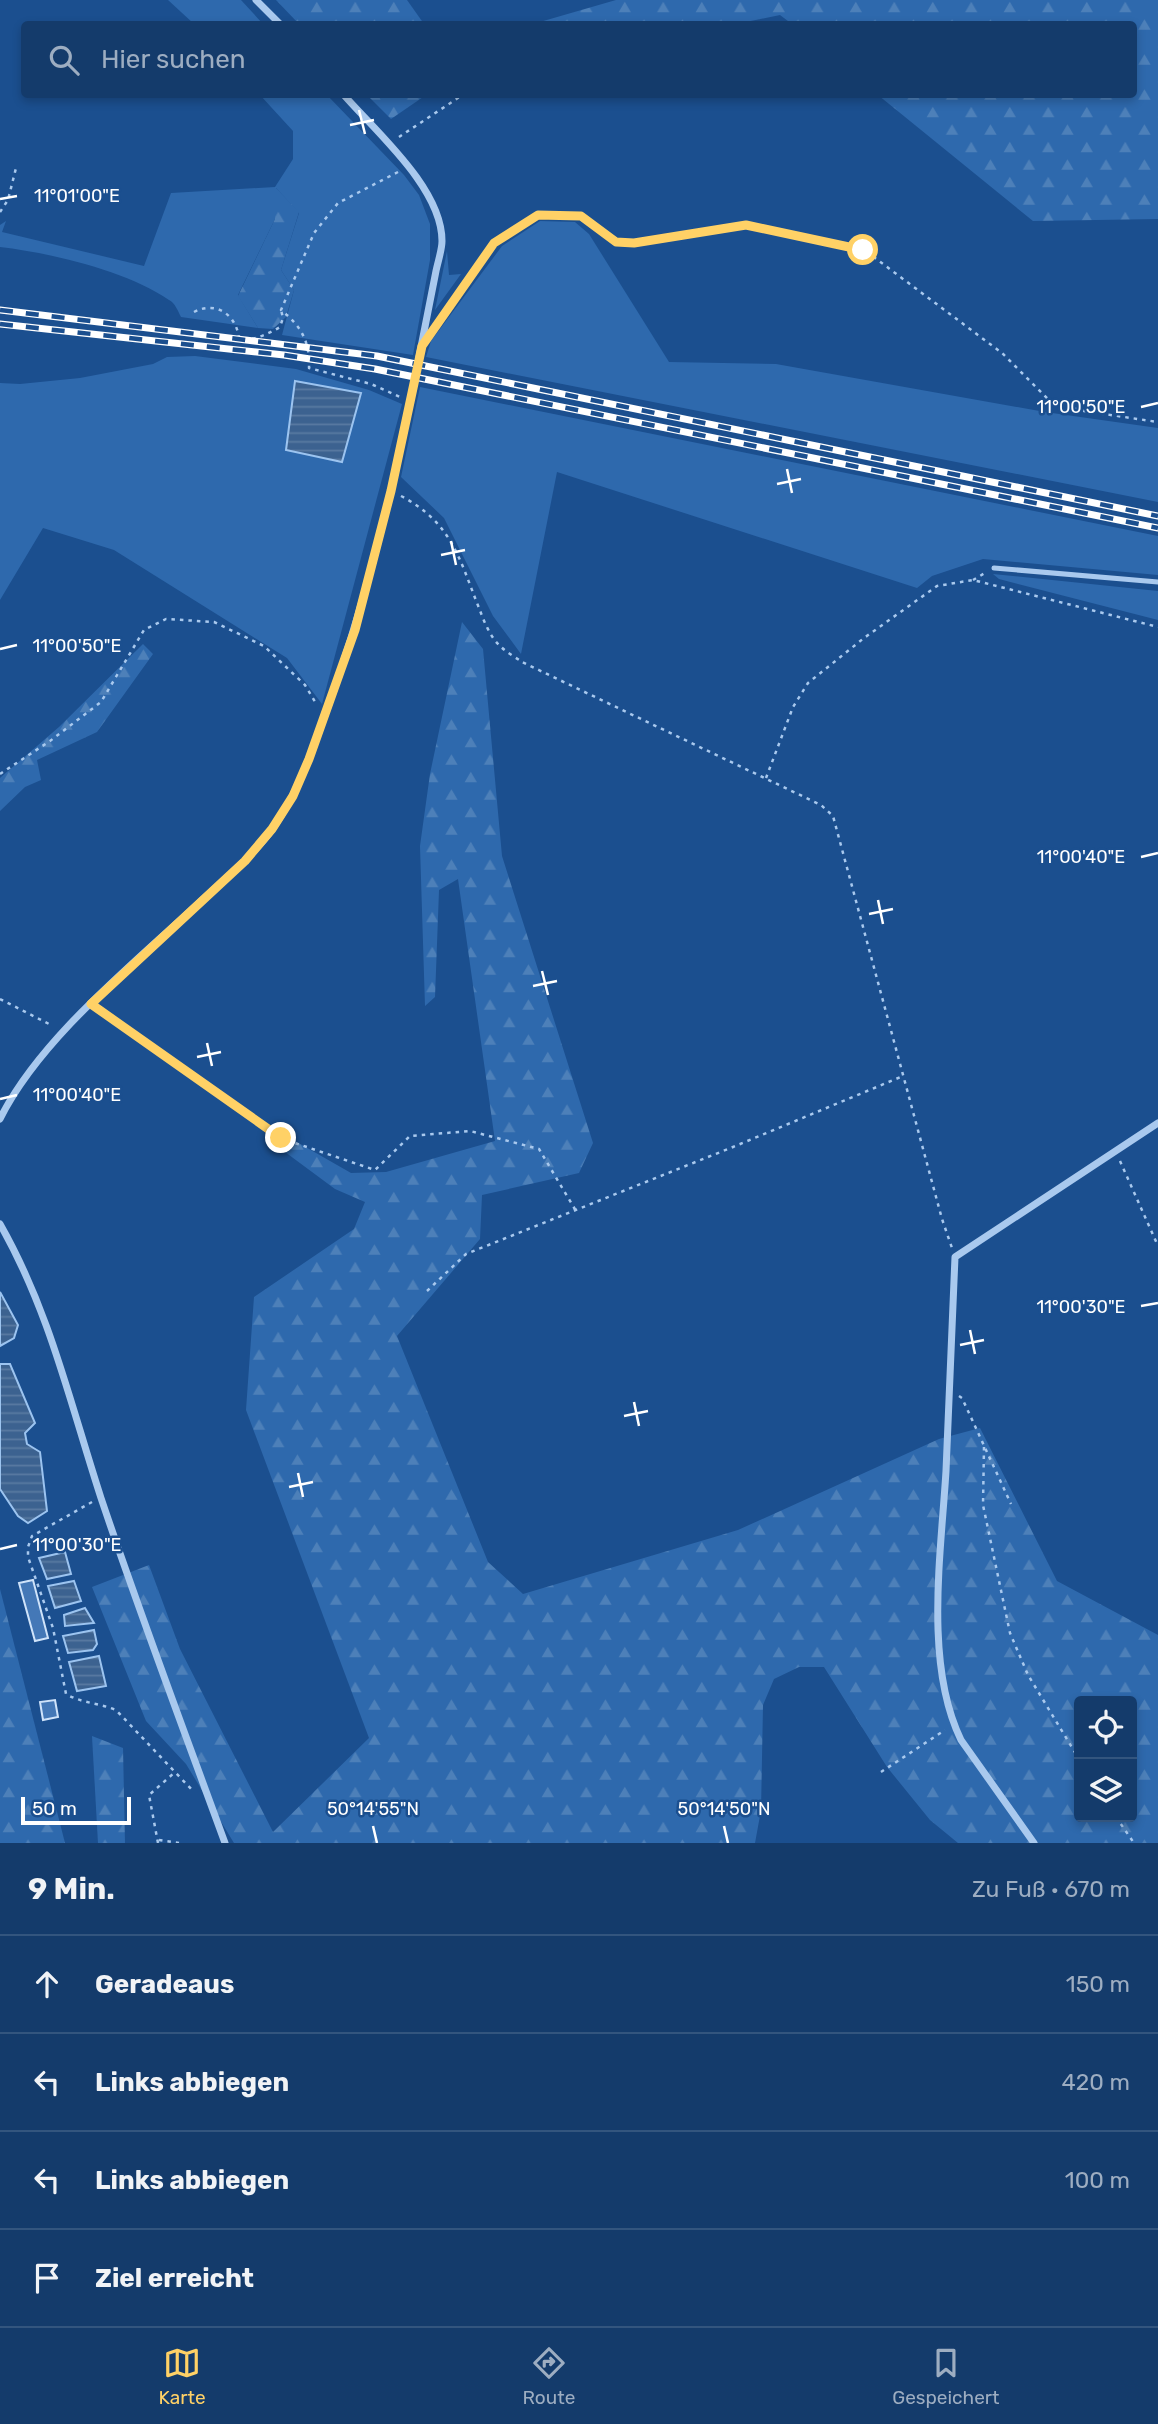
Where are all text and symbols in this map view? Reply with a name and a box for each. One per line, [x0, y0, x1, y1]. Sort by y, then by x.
search box [21, 21, 1137, 98]
icon: search [45, 41, 83, 79]
text: Hier suchen [101, 44, 246, 75]
text: 11°01'00"E [34, 185, 120, 207]
route start [847, 234, 878, 265]
text: 11°00'50"E [1037, 396, 1125, 418]
text: 11°00'50"E [33, 635, 121, 657]
text: 11°00'40"E [1037, 846, 1125, 868]
text: 11°00'40"E [33, 1084, 121, 1106]
route end [265, 1122, 296, 1153]
text: 11°00'30"E [1036, 1296, 1126, 1318]
text: 11°00'30"E [32, 1534, 122, 1556]
map controls [1074, 1696, 1137, 1822]
button: locate [1074, 1696, 1137, 1759]
button: layers [1074, 1759, 1137, 1822]
scale bar [21, 1794, 131, 1826]
text: 50 m [32, 1797, 77, 1820]
text: 50°14'55"N [327, 1798, 419, 1820]
text: 50°14'50"N [678, 1798, 770, 1820]
text: 9 Min. [28, 1871, 115, 1907]
text: Zu Fuß · 670 m [972, 1875, 1130, 1903]
icon: ahead [28, 1965, 66, 2003]
text: Geradeaus [95, 1969, 234, 2000]
text: 150 m [1066, 1970, 1130, 1998]
icon: left [28, 2063, 66, 2101]
text: Links abbiegen [95, 2067, 289, 2098]
text: 420 m [1062, 2068, 1130, 2096]
icon: left [28, 2161, 66, 2199]
text: Links abbiegen [95, 2165, 289, 2196]
text: 100 m [1065, 2166, 1130, 2194]
icon: arrive [28, 2259, 66, 2297]
text: Ziel erreicht [95, 2263, 254, 2294]
tab: Karte [158, 2344, 206, 2409]
tab: Route [523, 2344, 575, 2409]
tab: Gespeichert [892, 2344, 999, 2409]

